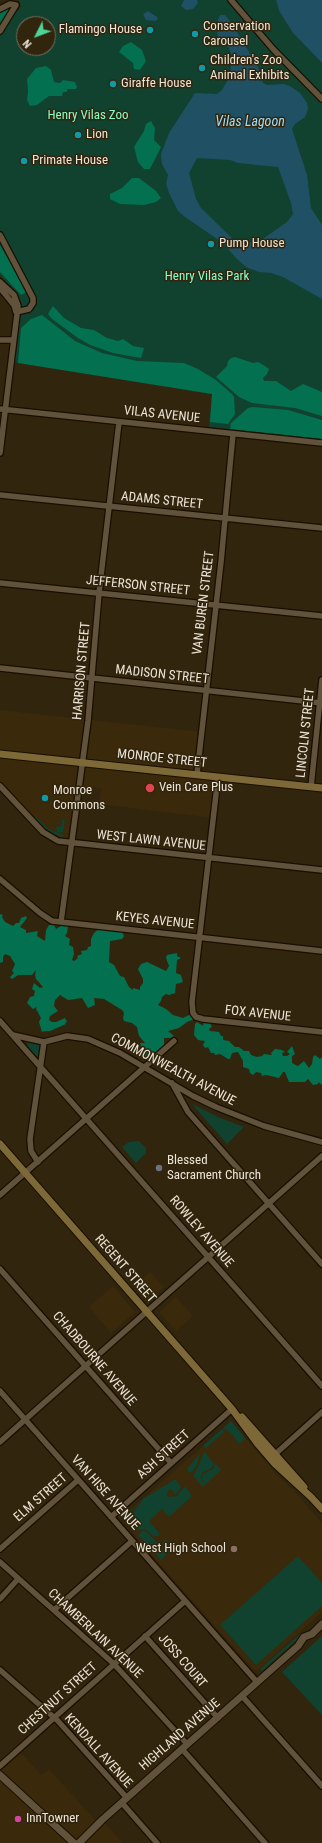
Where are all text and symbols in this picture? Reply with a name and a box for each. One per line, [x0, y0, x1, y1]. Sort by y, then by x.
north arrow [16, 16, 56, 56]
place label: Conservation Carousel [203, 19, 271, 50]
place label: Flamingo House [59, 22, 142, 38]
marker: Flamingo House [145, 25, 155, 35]
marker: Conservation Carousel [190, 29, 200, 39]
text: N [20, 37, 35, 51]
place label: Children's Zoo Animal Exhibits [210, 53, 289, 84]
marker: Children's Zoo Animal Exhibits [197, 63, 207, 73]
place label: Giraffe House [121, 76, 192, 92]
marker: Giraffe House [108, 79, 118, 89]
park label: Henry Vilas Zoo [47, 108, 129, 124]
water label: Vilas Lagoon [215, 114, 285, 130]
place label: Lion [86, 127, 108, 143]
marker: Lion [73, 130, 83, 140]
place label: Primate House [32, 153, 108, 169]
marker: Primate House [19, 156, 29, 166]
place label: Pump House [219, 236, 285, 252]
marker: Pump House [206, 239, 216, 249]
park label: Henry Vilas Park [165, 269, 249, 285]
street label: VILAS AVENUE [123, 403, 201, 427]
street label: ADAMS STREET [120, 489, 204, 513]
street label: VAN BUREN STREET [190, 550, 218, 656]
street label: JEFFERSON STREET [85, 573, 191, 599]
street label: HARRISON STREET [70, 621, 94, 721]
street label: MADISON STREET [114, 662, 210, 688]
street label: LINCOLN STREET [294, 687, 318, 779]
street label: MONROE STREET [116, 747, 208, 771]
place label: Vein Care Plus [159, 780, 233, 796]
marker: Vein Care Plus [144, 782, 156, 794]
place label: Monroe Commons [53, 783, 105, 814]
marker: Monroe Commons [40, 793, 50, 803]
street label: WEST LAWN AVENUE [96, 828, 206, 854]
street label: KEYES AVENUE [115, 909, 195, 933]
street label: FOX AVENUE [224, 1003, 292, 1025]
street label: COMMONWEALTH AVENUE [108, 1030, 238, 1110]
place label: Blessed Sacrament Church [167, 1153, 261, 1184]
marker: Blessed Sacrament Church [154, 1163, 164, 1173]
street label: ROWLEY AVENUE [166, 1193, 236, 1271]
street label: REGENT STREET [91, 1232, 159, 1306]
street label: CHADBOURNE AVENUE [49, 1309, 139, 1409]
street label: ASH STREET [134, 1427, 194, 1483]
street label: VAN HISE AVENUE [67, 1452, 143, 1534]
street label: ELM STREET [11, 1471, 71, 1525]
place label: West High School [136, 1541, 226, 1557]
marker: West High School [229, 1544, 239, 1554]
street label: CHAMBERLAIN AVENUE [44, 1586, 146, 1682]
street label: JOSS COURT [154, 1631, 210, 1691]
street label: CHESTNUT STREET [15, 1660, 101, 1738]
street label: HIGHLAND AVENUE [136, 1696, 224, 1774]
street label: KENDALL AVENUE [61, 1711, 135, 1791]
place label: InnTowner [26, 1811, 79, 1827]
marker: InnTowner [13, 1814, 23, 1824]

